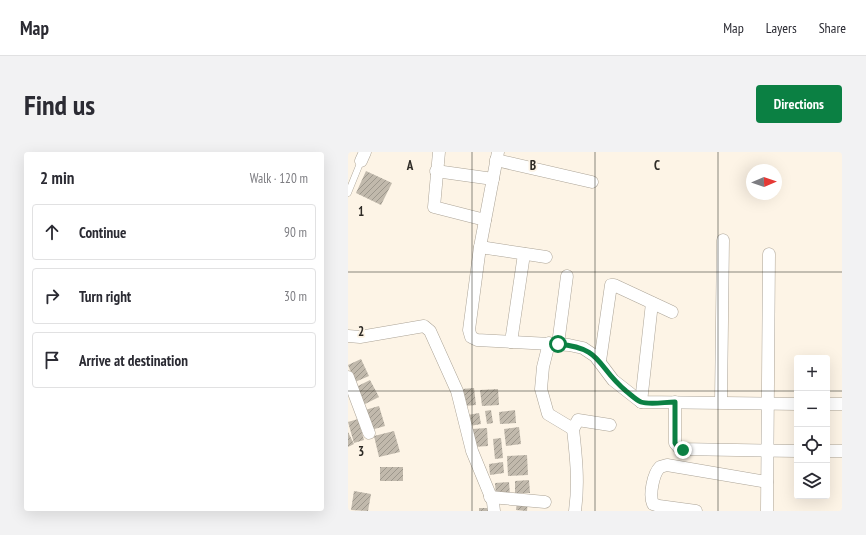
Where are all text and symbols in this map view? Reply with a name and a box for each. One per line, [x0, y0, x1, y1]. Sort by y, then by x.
text: Map [20, 16, 49, 40]
text: Map [723, 19, 744, 37]
text: Layers [766, 19, 797, 37]
text: Share [819, 19, 846, 37]
button: Directions [756, 85, 842, 123]
text: Find us [24, 86, 95, 123]
text: A [406, 157, 414, 174]
text: B [530, 157, 536, 174]
text: C [654, 157, 660, 174]
north arrow [746, 164, 782, 200]
text: 2 min [40, 167, 74, 189]
text: Walk · 120 m [250, 170, 308, 187]
text: 1 [358, 203, 364, 220]
icon: ahead [41, 221, 63, 243]
text: Continue [79, 223, 126, 242]
text: 90 m [284, 224, 307, 241]
icon: right [41, 285, 63, 307]
text: Turn right [79, 287, 131, 306]
text: 30 m [284, 288, 307, 305]
text: 2 [358, 323, 364, 340]
route start [549, 335, 567, 353]
icon: arrive [41, 349, 63, 371]
text: Arrive at destination [79, 351, 188, 370]
map controls [794, 355, 830, 499]
button: + [794, 355, 830, 391]
button: − [794, 391, 830, 427]
button: locate [794, 427, 830, 463]
route end [674, 441, 692, 459]
text: 3 [358, 443, 364, 460]
button: layers [794, 463, 830, 499]

